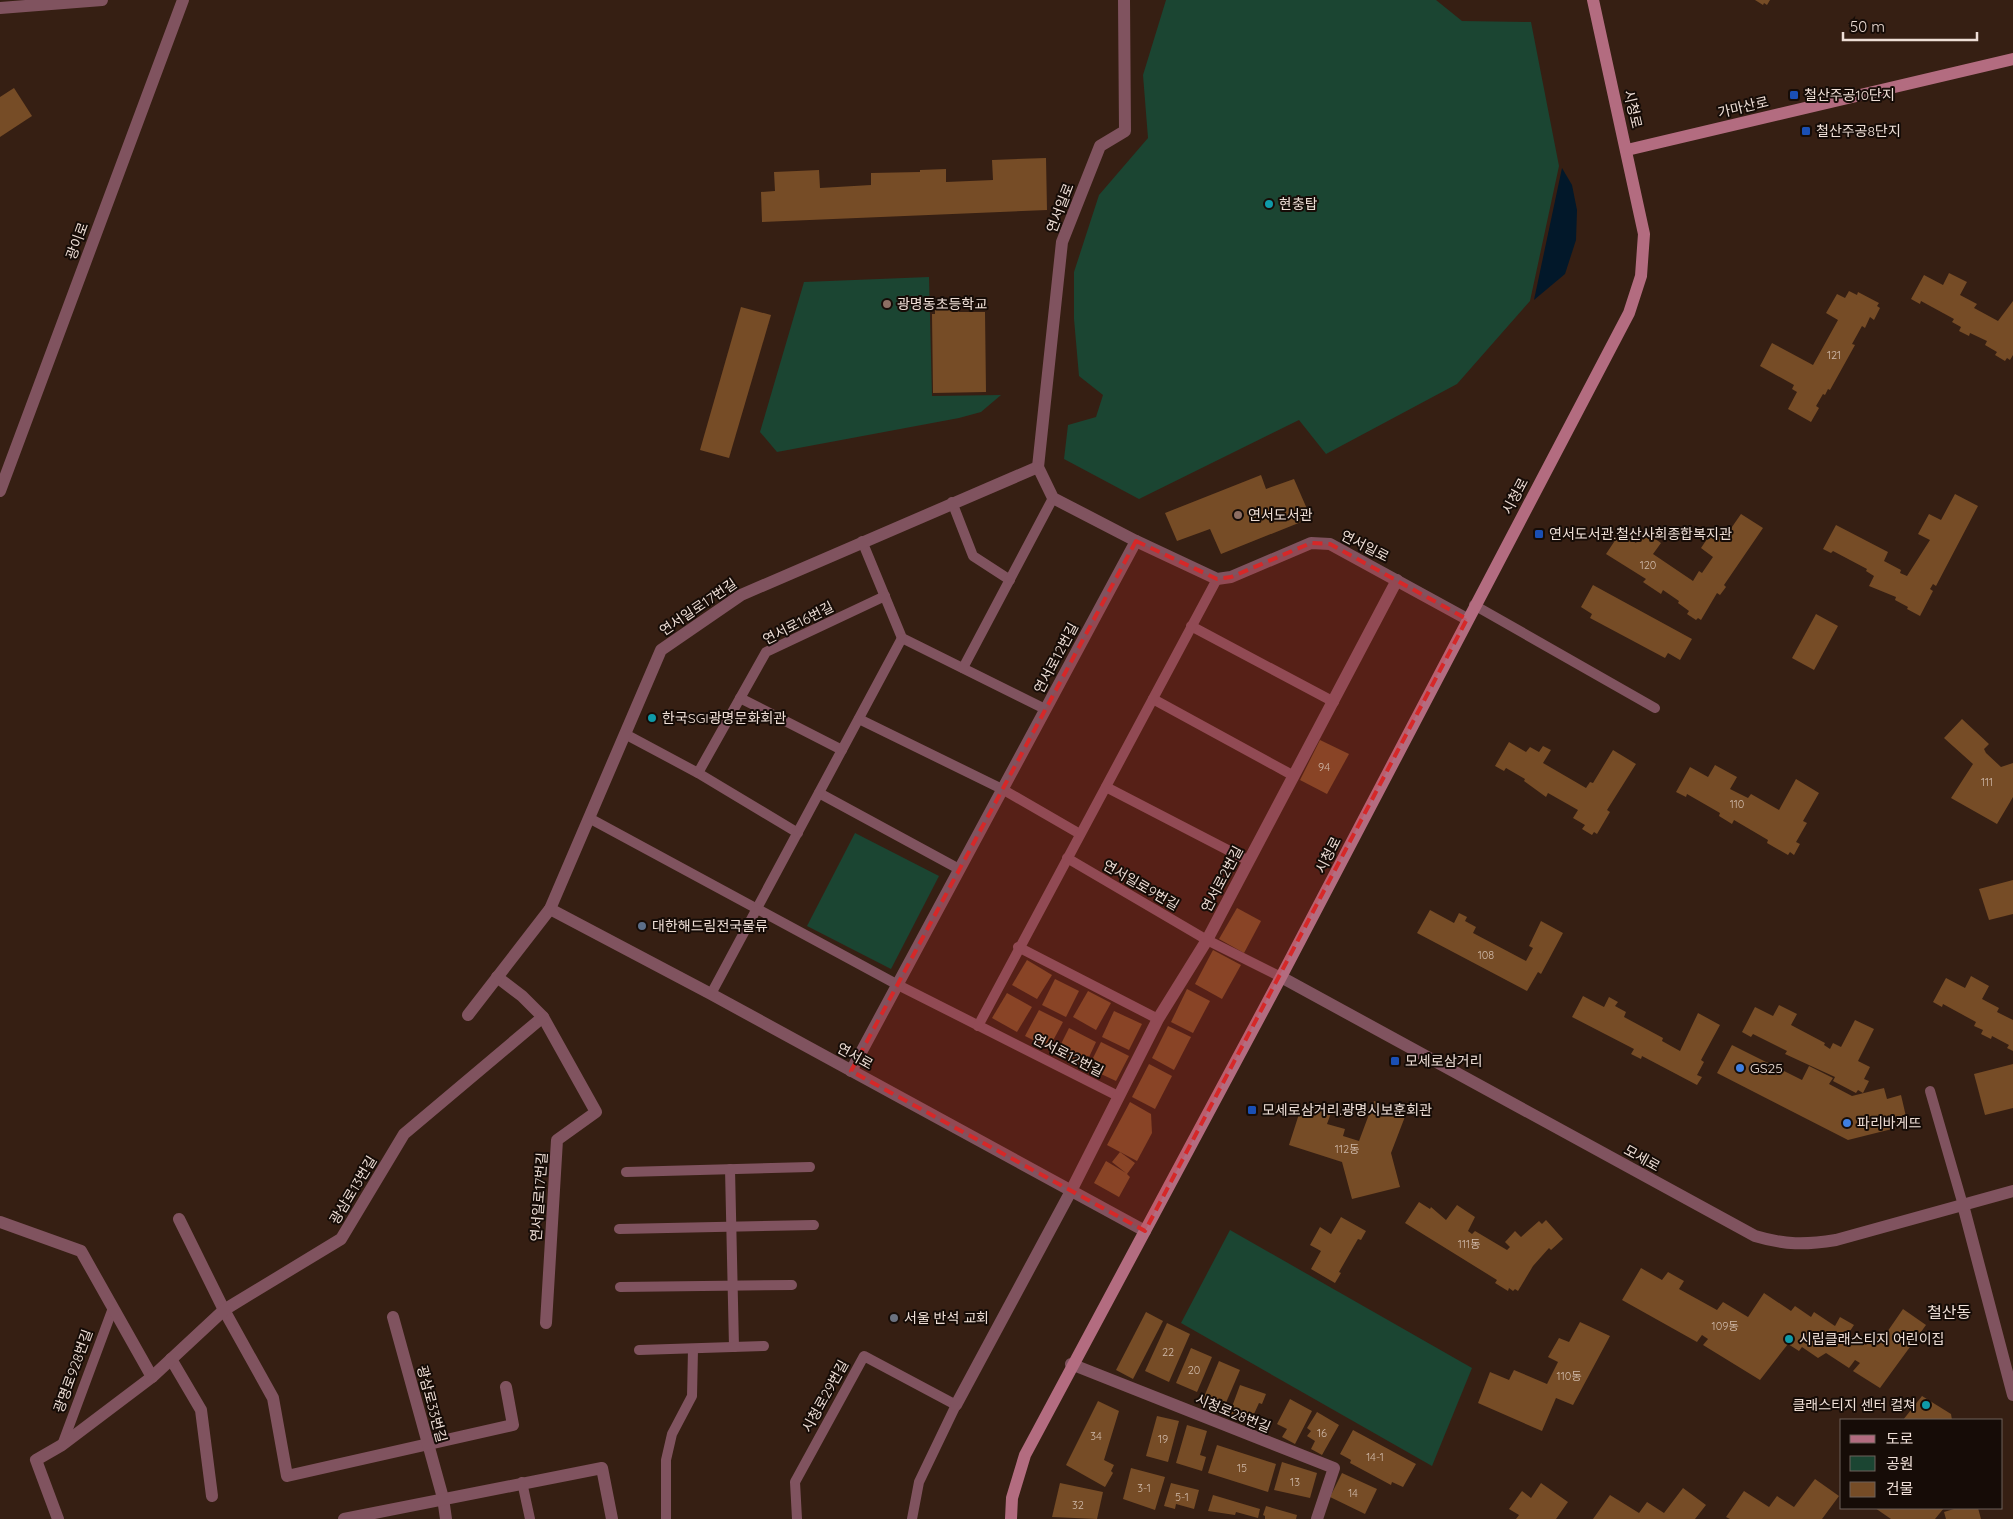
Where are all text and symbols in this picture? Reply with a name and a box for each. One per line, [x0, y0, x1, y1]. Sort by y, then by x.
scale bar [1843, 10, 1977, 42]
text: 50 m [1850, 17, 1885, 36]
place label: 철산주공10단지 [1804, 86, 1895, 104]
street label: 시청로 [1620, 88, 1646, 130]
marker: 철산주공10단지 [1788, 89, 1800, 101]
street label: 가마산로 [1716, 92, 1770, 122]
place label: 철산주공8단지 [1816, 122, 1901, 140]
marker: 철산주공8단지 [1800, 125, 1812, 137]
street label: 연서일로 [1042, 181, 1078, 235]
place label: 현충탑 [1279, 195, 1318, 213]
marker: 현충탑 [1263, 198, 1275, 210]
street label: 광이로 [62, 220, 92, 262]
place label: 광명동초등학교 [897, 295, 987, 313]
marker: 광명동초등학교 [881, 298, 893, 310]
house number: 121 [1827, 348, 1841, 362]
street label: 시청로 [1498, 475, 1532, 517]
place label: 연서도서관 [1248, 506, 1313, 524]
marker: 연서도서관 [1232, 509, 1244, 521]
place label: 연서도서관.철산사회종합복지관 [1549, 525, 1732, 543]
street label: 연서일로 [1338, 526, 1392, 566]
marker: 연서도서관.철산사회종합복지관 [1533, 528, 1545, 540]
house number: 120 [1640, 558, 1656, 572]
street label: 연서일로17번길 [656, 574, 740, 640]
street label: 연서로16번길 [760, 597, 836, 649]
street label: 연서로12번길 [1030, 620, 1082, 696]
place label: 한국SGI광명문화회관 [662, 709, 786, 727]
marker: 한국SGI광명문화회관 [646, 712, 658, 724]
house number: 94 [1318, 760, 1330, 774]
house number: 111 [1981, 775, 1993, 789]
house number: 110 [1730, 797, 1744, 811]
street label: 시청로 [1311, 834, 1345, 876]
street label: 연서로2번길 [1197, 843, 1247, 915]
street label: 연서일로9번길 [1100, 856, 1182, 914]
place label: 대한해드림전국물류 [652, 917, 768, 935]
marker: 대한해드림전국물류 [636, 920, 648, 932]
house number: 108 [1478, 948, 1494, 962]
street label: 연서로12번길 [1029, 1029, 1107, 1081]
street label: 연서로 [834, 1039, 876, 1073]
place label: 모세로삼거리 [1405, 1052, 1482, 1070]
marker: 모세로삼거리 [1389, 1055, 1401, 1067]
place label: GS25 [1750, 1059, 1783, 1077]
marker: GS25 [1734, 1062, 1746, 1074]
place label: 모세로삼거리.광명시보훈회관 [1262, 1101, 1432, 1119]
marker: 모세로삼거리.광명시보훈회관 [1246, 1104, 1258, 1116]
place label: 파리바게뜨 [1857, 1114, 1922, 1132]
marker: 파리바게뜨 [1841, 1117, 1853, 1129]
street label: 모세로 [1621, 1141, 1663, 1175]
house number: 112동 [1335, 1142, 1359, 1156]
street label: 광삼로13번길 [325, 1152, 381, 1228]
street label: 연서일로17번길 [527, 1152, 551, 1242]
house number: 111동 [1458, 1237, 1480, 1251]
district label: 철산동 [1927, 1302, 1971, 1322]
place label: 서울 반석 교회 [904, 1309, 989, 1327]
marker: 서울 반석 교회 [888, 1312, 900, 1324]
house number: 109동 [1712, 1319, 1738, 1333]
street label: 광명로928번길 [50, 1327, 96, 1415]
place label: 시립클래스티지 어린이집 [1799, 1330, 1945, 1348]
marker: 시립클래스티지 어린이집 [1783, 1333, 1795, 1345]
house number: 22 [1162, 1345, 1174, 1359]
street label: 시청로29번길 [798, 1357, 852, 1435]
street label: 광삼로33번길 [413, 1363, 451, 1445]
house number: 20 [1188, 1363, 1200, 1377]
house number: 110동 [1557, 1369, 1581, 1383]
street label: 시청로28번길 [1193, 1390, 1273, 1436]
place label: 클래스티지 센터 컬쳐 [1792, 1396, 1916, 1414]
marker: 클래스티지 센터 컬쳐 [1920, 1399, 1932, 1411]
legend [1840, 1419, 2003, 1509]
house number: 16 [1317, 1426, 1327, 1440]
house number: 34 [1090, 1429, 1102, 1443]
text: 도로 [1886, 1429, 1914, 1448]
house number: 19 [1158, 1432, 1168, 1446]
house number: 14-1 [1366, 1450, 1384, 1464]
text: 공원 [1886, 1454, 1914, 1473]
house number: 15 [1237, 1461, 1247, 1475]
house number: 13 [1290, 1475, 1300, 1489]
text: 건물 [1886, 1479, 1914, 1498]
house number: 3-1 [1137, 1481, 1151, 1495]
house number: 14 [1348, 1486, 1358, 1500]
house number: 5-1 [1175, 1490, 1189, 1504]
house number: 32 [1072, 1498, 1084, 1512]

